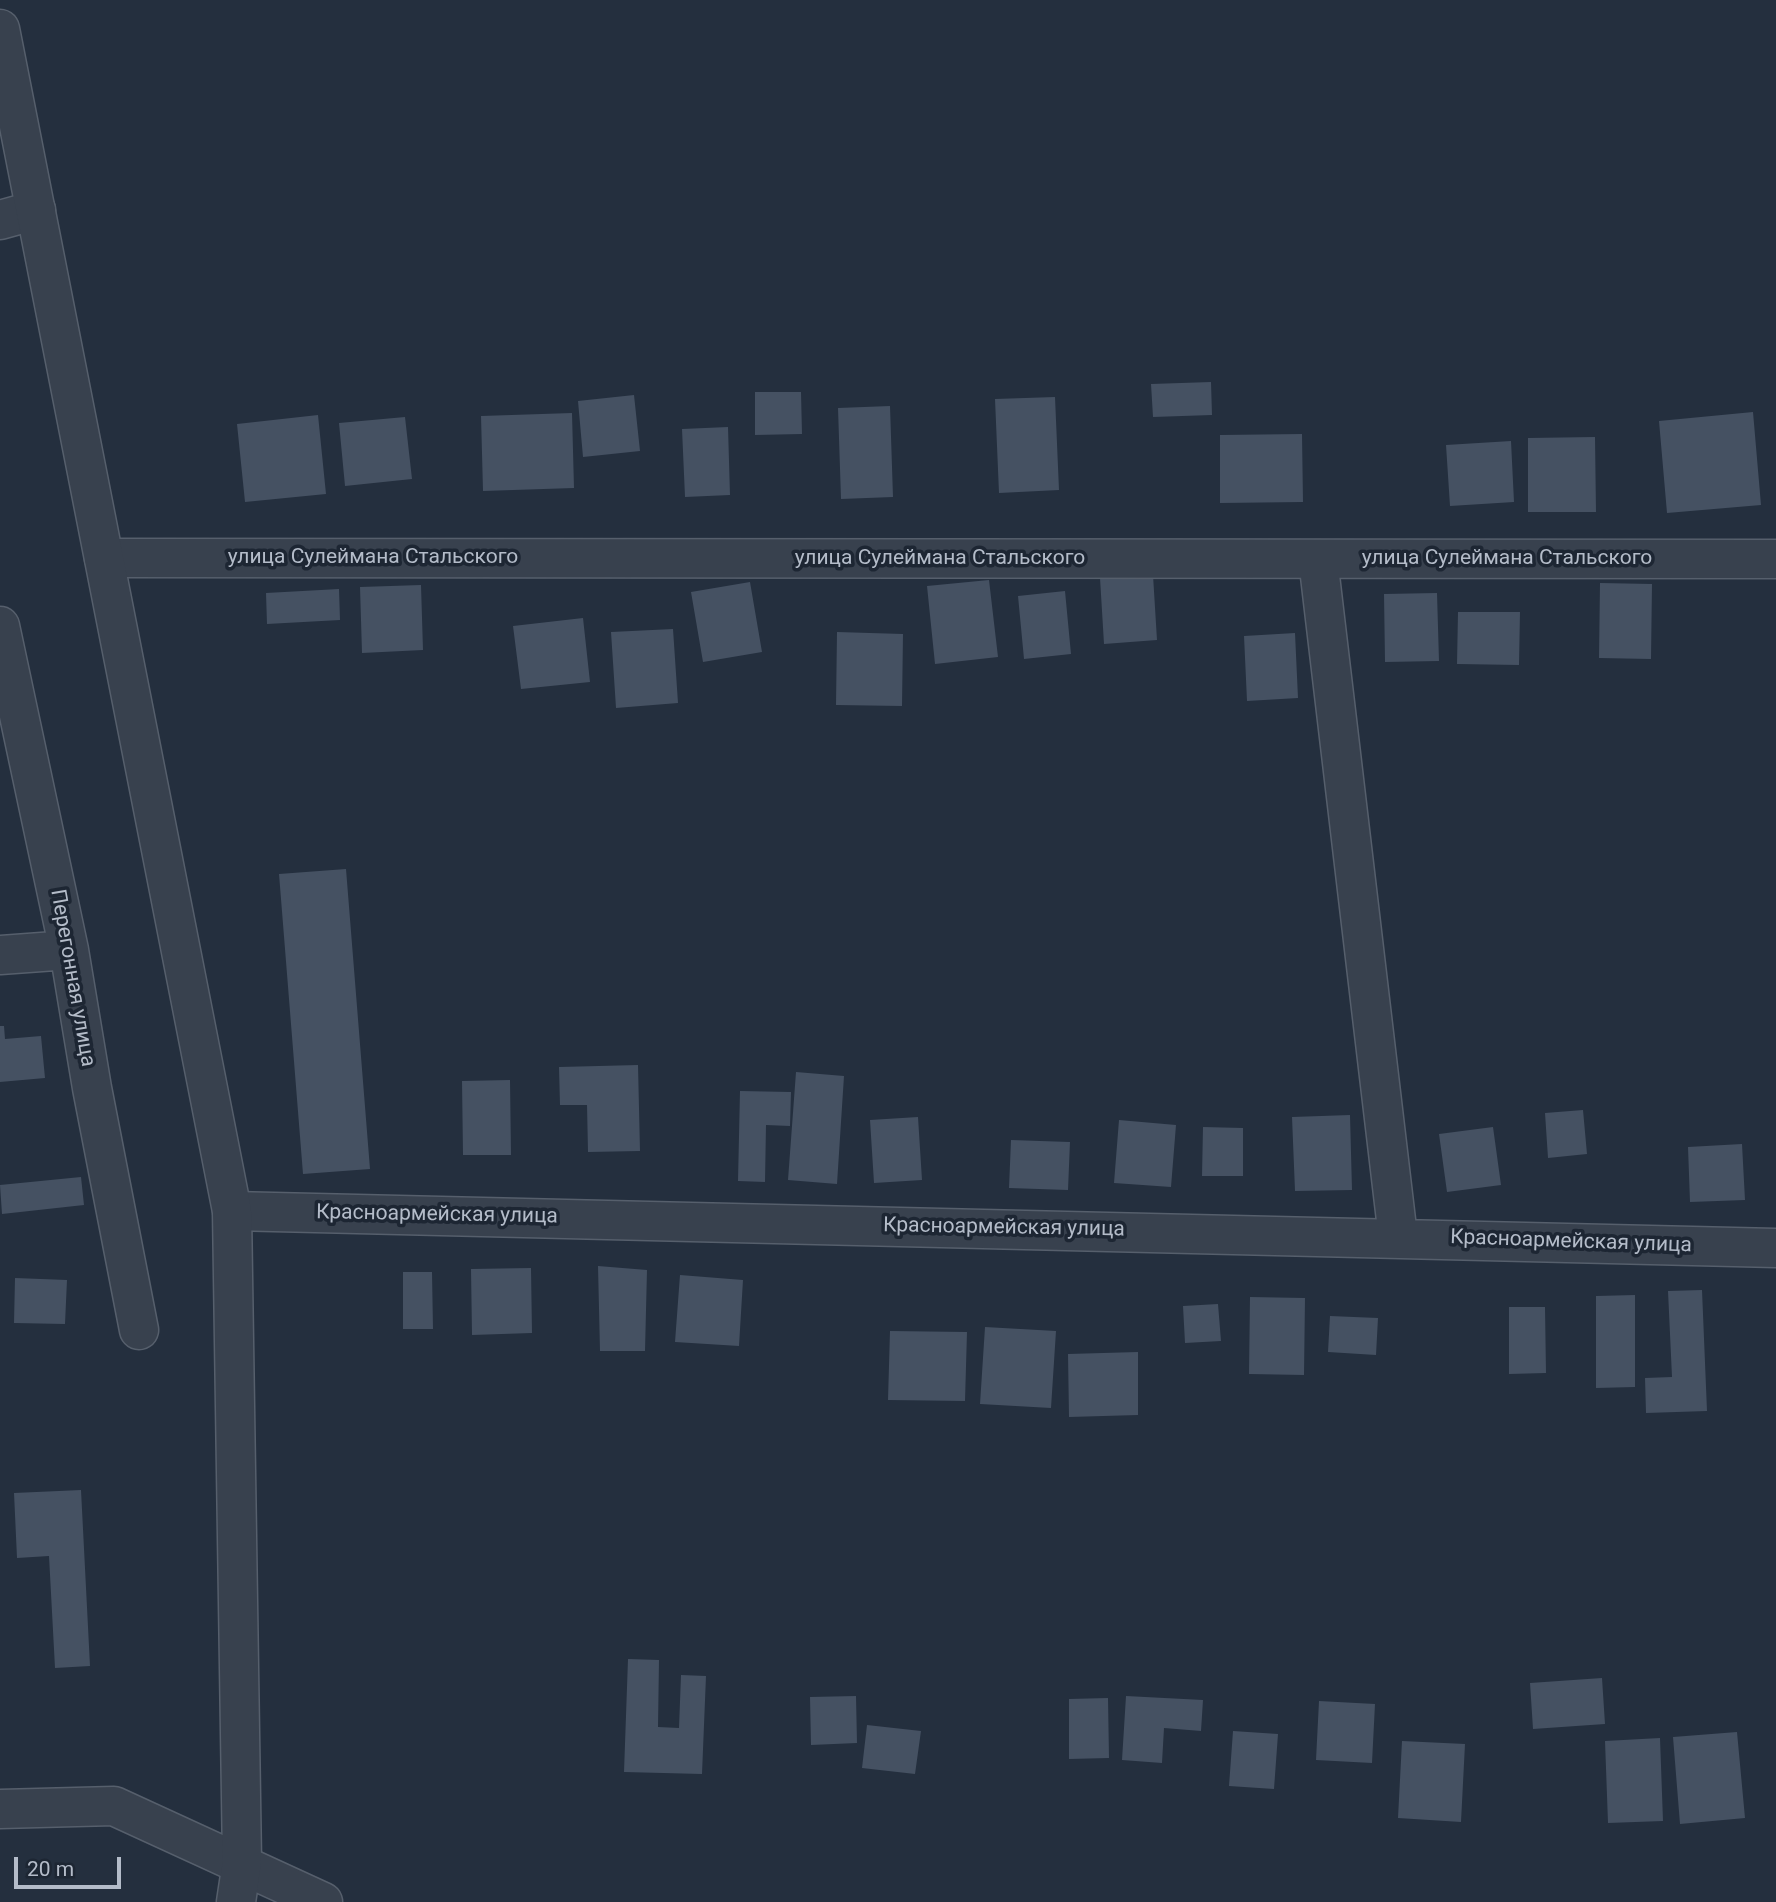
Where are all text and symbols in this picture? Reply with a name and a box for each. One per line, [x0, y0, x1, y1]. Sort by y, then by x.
street label: улица Сулеймана Стальского [228, 545, 518, 571]
street label: улица Сулеймана Стальского [795, 546, 1085, 572]
street label: улица Сулеймана Стальского [1362, 546, 1652, 572]
street label: Перегонная улица [44, 887, 100, 1069]
street label: Красноармейская улица [316, 1200, 558, 1230]
street label: Красноармейская улица [883, 1213, 1125, 1243]
street label: Красноармейская улица [1450, 1225, 1692, 1259]
scale bar [18, 1842, 124, 1886]
text: 20 m [27, 1857, 74, 1881]

